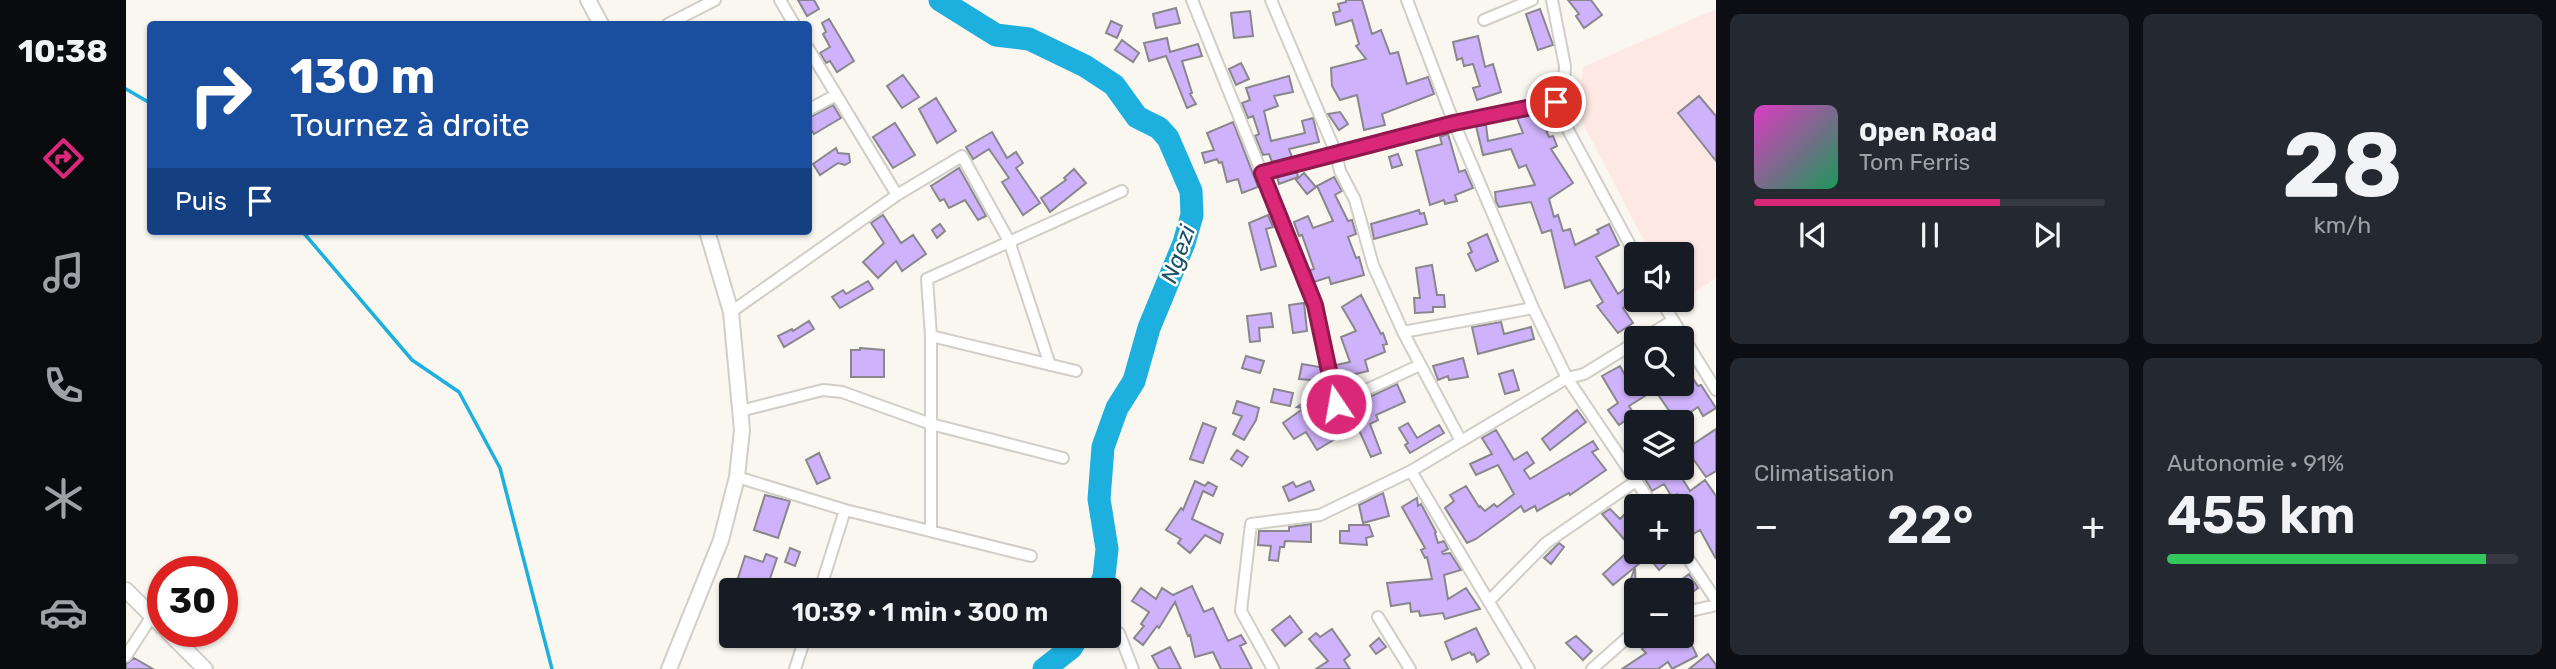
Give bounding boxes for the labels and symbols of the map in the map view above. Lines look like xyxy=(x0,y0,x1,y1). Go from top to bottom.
pin xyxy=(1526,72,1586,132)
water label: Ngezi xyxy=(1155,220,1202,287)
position arrow xyxy=(1299,367,1373,441)
speed limit sign: 30 xyxy=(147,556,238,647)

